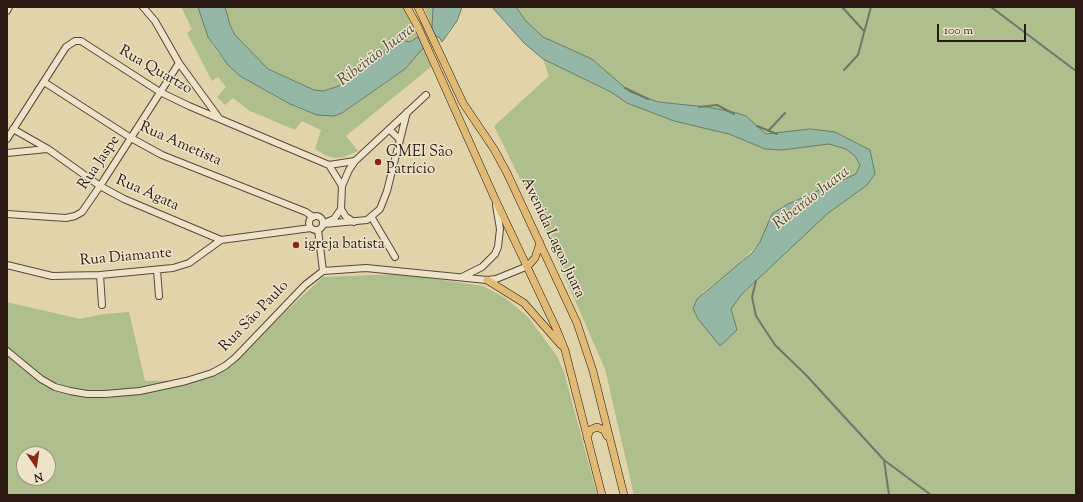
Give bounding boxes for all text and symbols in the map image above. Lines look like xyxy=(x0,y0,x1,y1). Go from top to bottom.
scale bar xyxy=(939,16,1028,42)
water label: Ribeirão Juara xyxy=(335,21,419,91)
text: 100 m xyxy=(944,22,973,40)
street label: Rua Quartzo xyxy=(115,43,195,99)
street label: Rua Ametista xyxy=(136,119,224,171)
street label: Rua Jaspe xyxy=(75,132,125,194)
place label: CMEI São Patrício xyxy=(386,144,453,179)
marker: CMEI São Patrício xyxy=(373,157,383,167)
water label: Ribeirão Juara xyxy=(770,163,854,235)
street label: Rua Ágata xyxy=(113,172,181,216)
street label: Avenida Lagoa Juara xyxy=(516,175,588,301)
place label: igreja batista xyxy=(304,236,385,254)
marker: igreja batista xyxy=(291,240,301,250)
street label: Rua Diamante xyxy=(79,245,173,271)
street label: Rua São Paulo xyxy=(217,278,293,356)
north arrow xyxy=(16,446,56,486)
text: N xyxy=(32,468,45,486)

